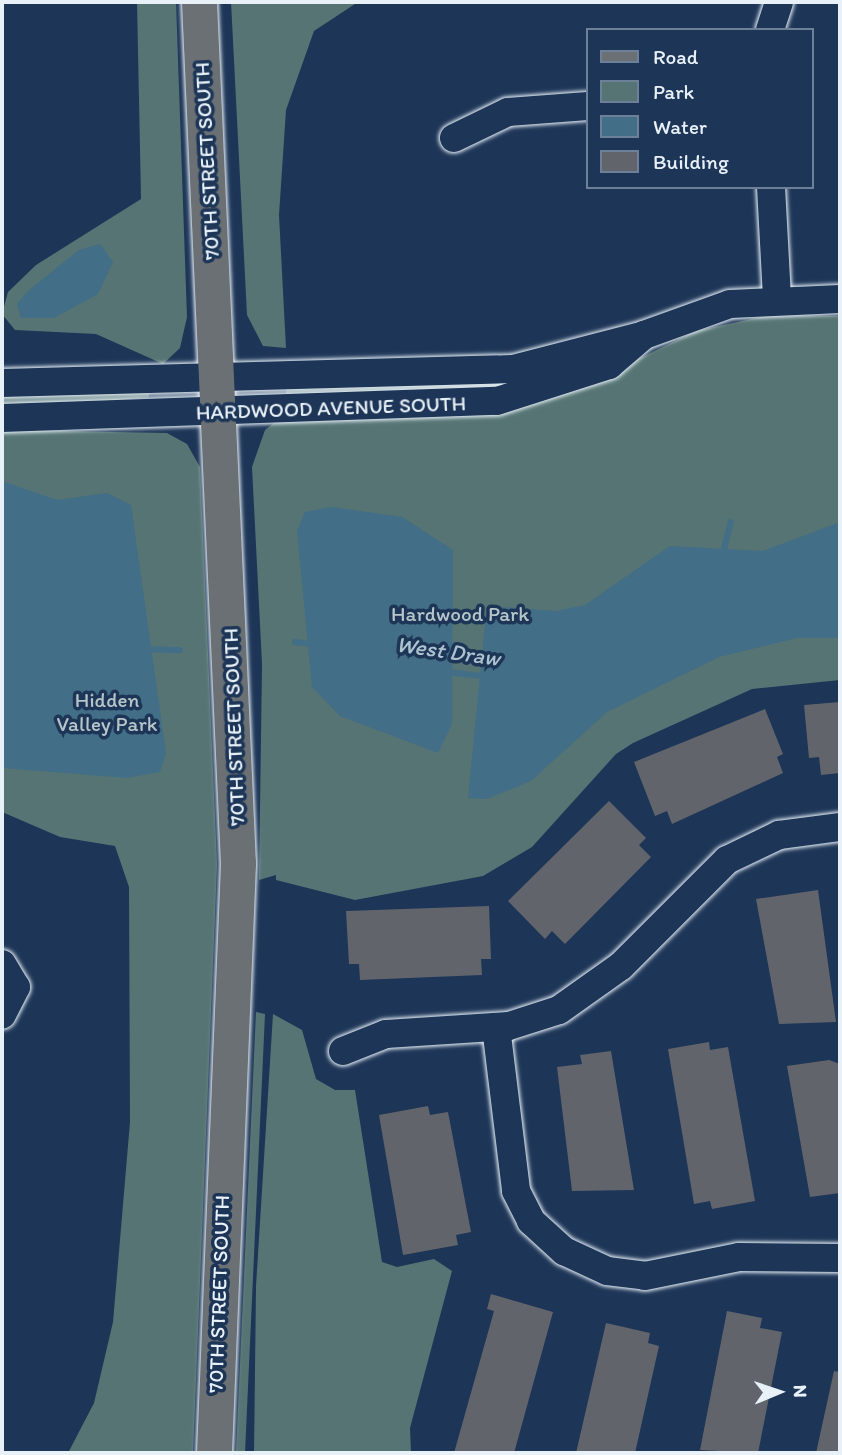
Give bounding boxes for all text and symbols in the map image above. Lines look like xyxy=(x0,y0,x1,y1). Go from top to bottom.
legend xyxy=(586,28,814,189)
text: Road xyxy=(653,44,698,69)
street label: 70TH STREET SOUTH xyxy=(189,61,225,261)
text: Park xyxy=(653,79,694,104)
text: Water xyxy=(653,114,707,139)
text: Building xyxy=(653,149,729,174)
street label: HARDWOOD AVENUE SOUTH xyxy=(196,391,466,425)
park label: Hardwood Park xyxy=(391,601,529,627)
street label: 70TH STREET SOUTH xyxy=(218,628,250,826)
water label: West Draw xyxy=(394,630,502,672)
park label: Hidden Valley Park xyxy=(57,687,157,737)
street label: 70TH STREET SOUTH xyxy=(203,1195,235,1393)
north arrow xyxy=(744,1357,814,1427)
text: N xyxy=(789,1384,812,1398)

